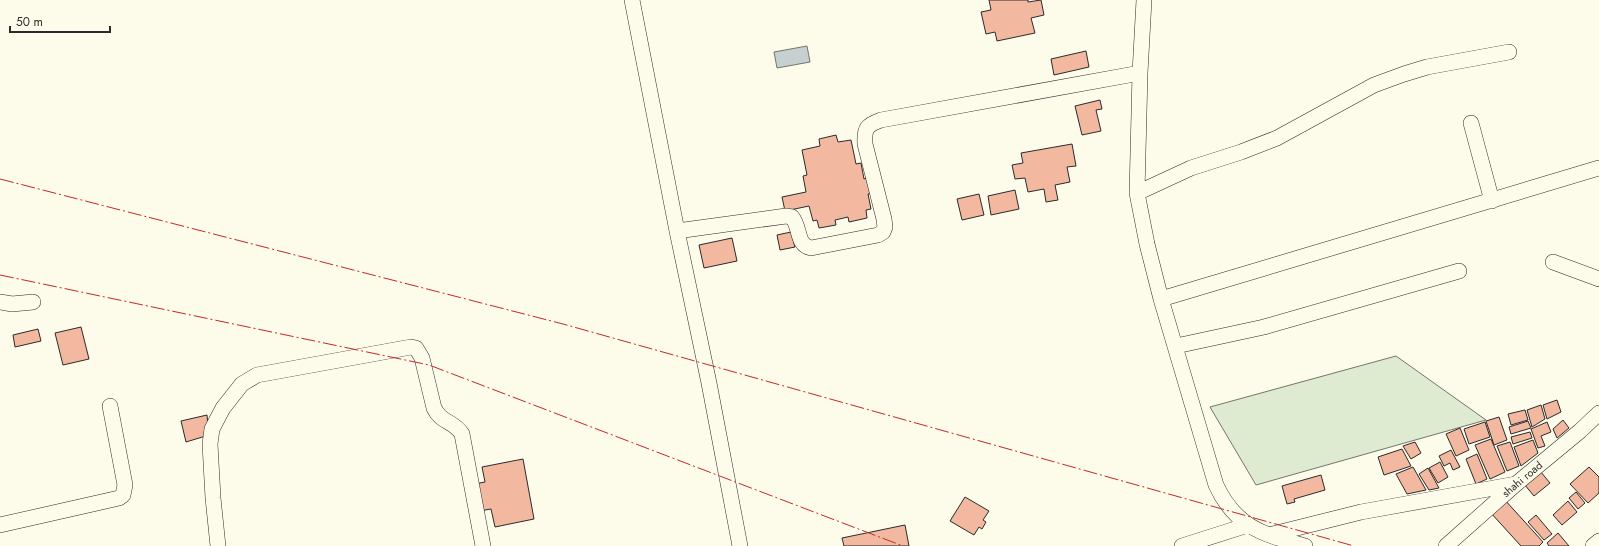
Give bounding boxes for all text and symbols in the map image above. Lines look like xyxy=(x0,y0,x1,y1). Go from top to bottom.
scale bar xyxy=(10,8,110,34)
text: 50 m xyxy=(16,13,43,31)
street label: shahi road xyxy=(1498,457,1546,501)

